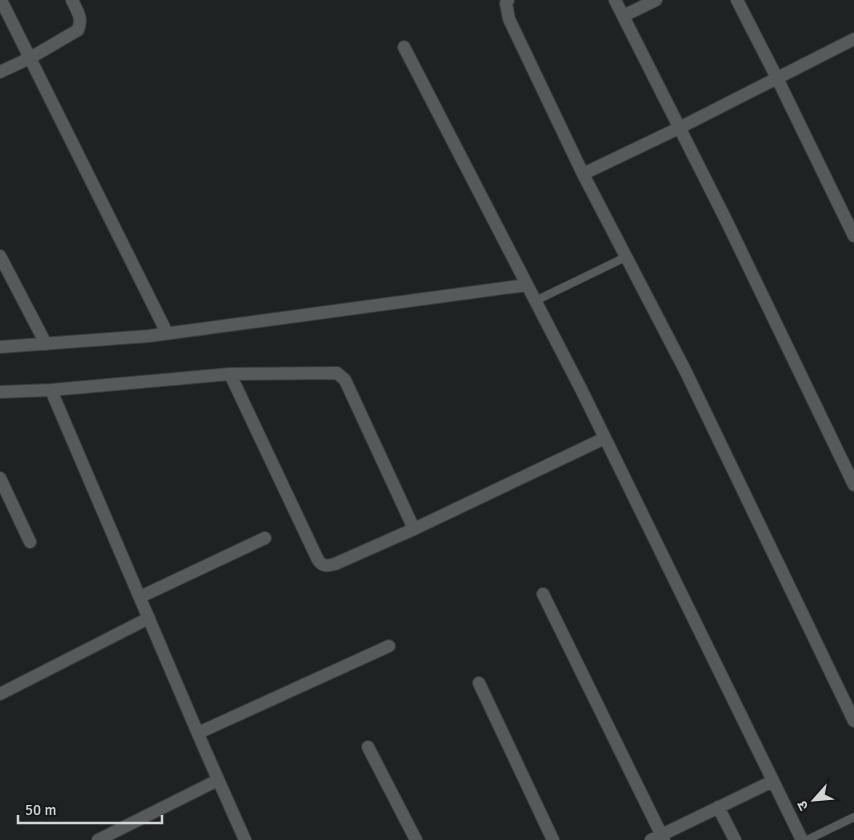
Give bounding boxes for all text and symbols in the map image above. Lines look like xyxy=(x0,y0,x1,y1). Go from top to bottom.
north arrow xyxy=(789,775,839,825)
scale bar xyxy=(18,792,161,824)
text: उ xyxy=(793,797,812,813)
text: 50 m xyxy=(25,801,56,819)

